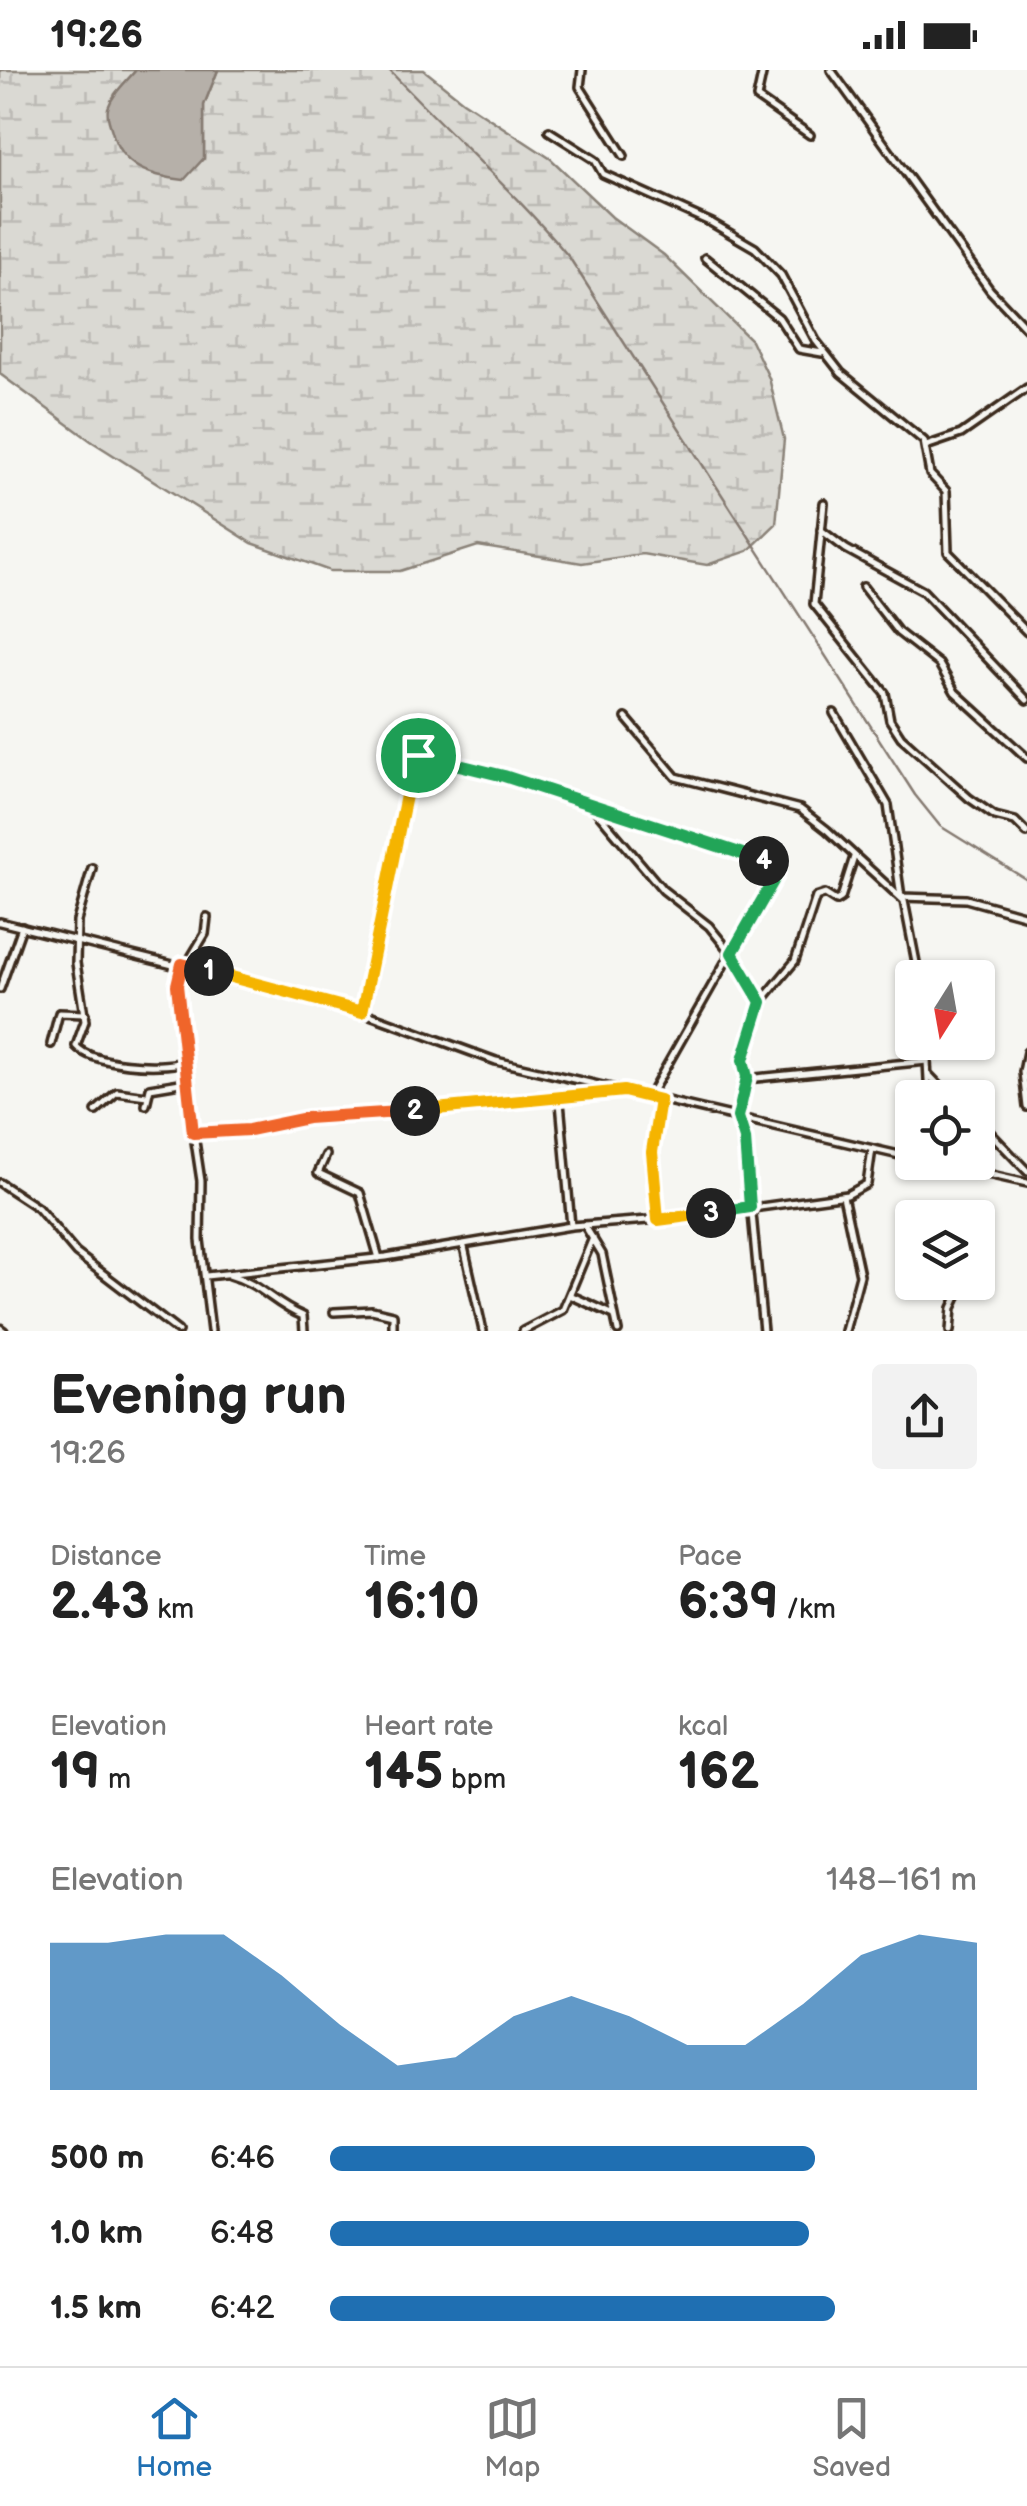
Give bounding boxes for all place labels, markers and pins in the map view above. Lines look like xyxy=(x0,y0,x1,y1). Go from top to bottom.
pin xyxy=(376,713,461,798)
pin: 4 xyxy=(739,836,789,886)
pin: 1 xyxy=(184,946,234,996)
pin: 2 xyxy=(390,1086,440,1136)
pin: 3 xyxy=(686,1188,736,1238)

